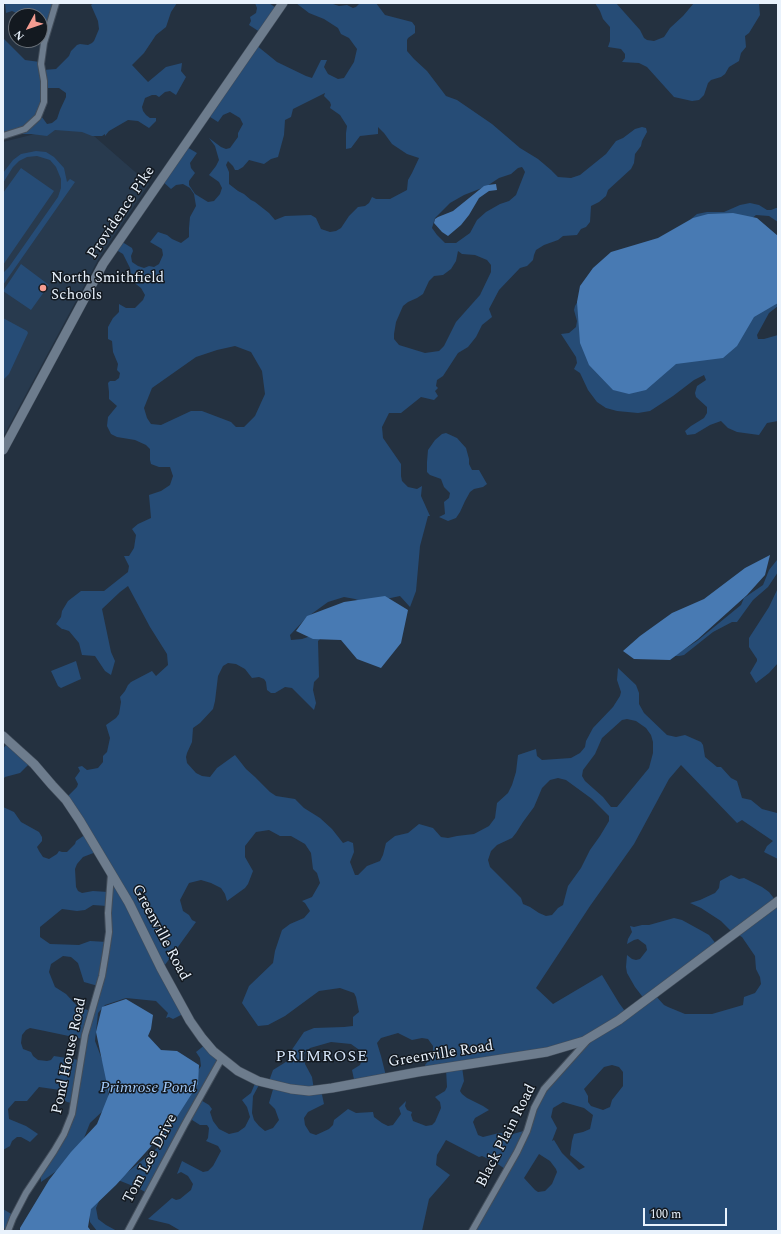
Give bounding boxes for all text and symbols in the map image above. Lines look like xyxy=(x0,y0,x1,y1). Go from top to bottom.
north arrow xyxy=(8,8,48,48)
text: N xyxy=(10,26,29,44)
street label: Providence Pike xyxy=(84,163,160,263)
place label: North Smithfield Schools xyxy=(51,270,164,305)
marker: North Smithfield Schools xyxy=(38,283,48,293)
street label: Greenville Road xyxy=(127,882,193,984)
street label: Pond House Road xyxy=(49,996,91,1116)
street label: Greenville Road xyxy=(387,1038,495,1072)
district label: PRIMROSE xyxy=(276,1048,368,1068)
water label: Primrose Pond xyxy=(100,1079,196,1099)
street label: Black Plain Road xyxy=(473,1082,541,1190)
street label: Tom Lee Drive xyxy=(120,1111,182,1207)
scale bar xyxy=(645,1200,729,1226)
text: 100 m xyxy=(650,1205,681,1224)

